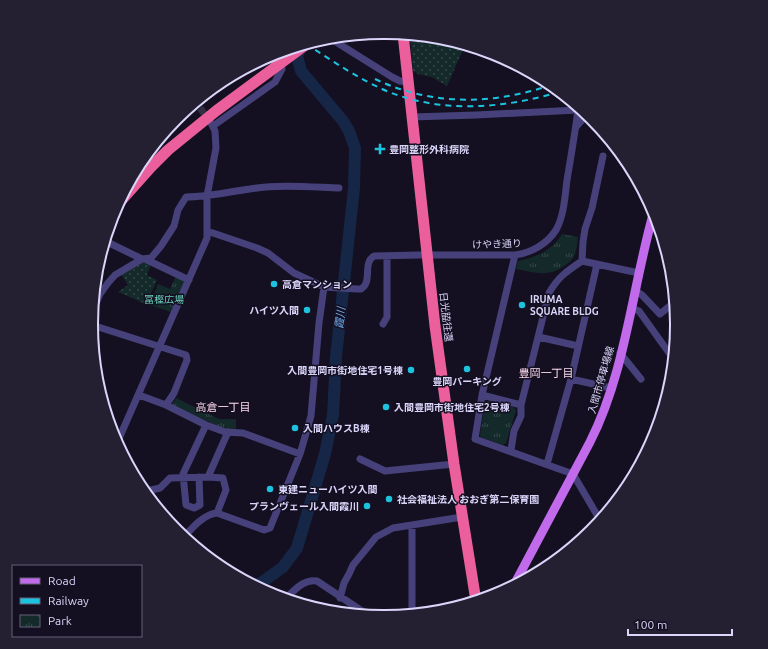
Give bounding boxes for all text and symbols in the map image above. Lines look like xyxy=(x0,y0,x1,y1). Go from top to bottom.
marker: 豊岡整形外科病院 xyxy=(374,143,386,155)
place label: 豊岡整形外科病院 xyxy=(389,144,469,155)
street label: けやき通り xyxy=(472,238,522,250)
marker: 高倉マンション xyxy=(269,279,279,289)
place label: 高倉マンション xyxy=(282,279,352,290)
street label: 日光脇往還 xyxy=(437,292,455,342)
park label: 冨樫広場 xyxy=(144,294,184,305)
place label: IRUMA SQUARE BLDG xyxy=(530,294,599,317)
marker: IRUMA SQUARE BLDG xyxy=(517,300,527,310)
place label: ハイツ入間 xyxy=(249,305,299,316)
marker: ハイツ入間 xyxy=(302,305,312,315)
water label: 霞川 xyxy=(333,305,347,330)
street label: 入間市停車場線 xyxy=(586,345,616,415)
marker: 豊岡パーキング xyxy=(462,364,472,374)
place label: 入間豊岡市街地住宅1号棟 xyxy=(287,365,403,376)
marker: 入間豊岡市街地住宅1号棟 xyxy=(406,365,416,375)
district label: 豊岡一丁目 xyxy=(519,367,574,379)
place label: 豊岡パーキング xyxy=(432,376,502,387)
district label: 高倉一丁目 xyxy=(196,401,251,413)
marker: 入間豊岡市街地住宅2号棟 xyxy=(381,402,391,412)
place label: 入間豊岡市街地住宅2号棟 xyxy=(394,402,510,413)
marker: 入間ハウスB棟 xyxy=(290,423,300,433)
place label: 入間ハウスB棟 xyxy=(303,423,370,434)
marker: 東建ニューハイツ入間 xyxy=(265,484,275,494)
place label: 東建ニューハイツ入間 xyxy=(278,484,378,495)
marker: 社会福祉法人 おおぎ第二保育園 xyxy=(384,494,394,504)
place label: 社会福祉法人 おおぎ第二保育園 xyxy=(397,494,539,505)
place label: プランヴェール入間霞川 xyxy=(249,501,359,512)
marker: プランヴェール入間霞川 xyxy=(362,501,372,511)
legend xyxy=(12,565,142,637)
text: Road xyxy=(48,574,76,587)
text: Railway xyxy=(48,594,89,607)
scale bar xyxy=(628,611,732,637)
text: Park xyxy=(48,614,72,627)
text: 100 m xyxy=(634,618,667,631)

